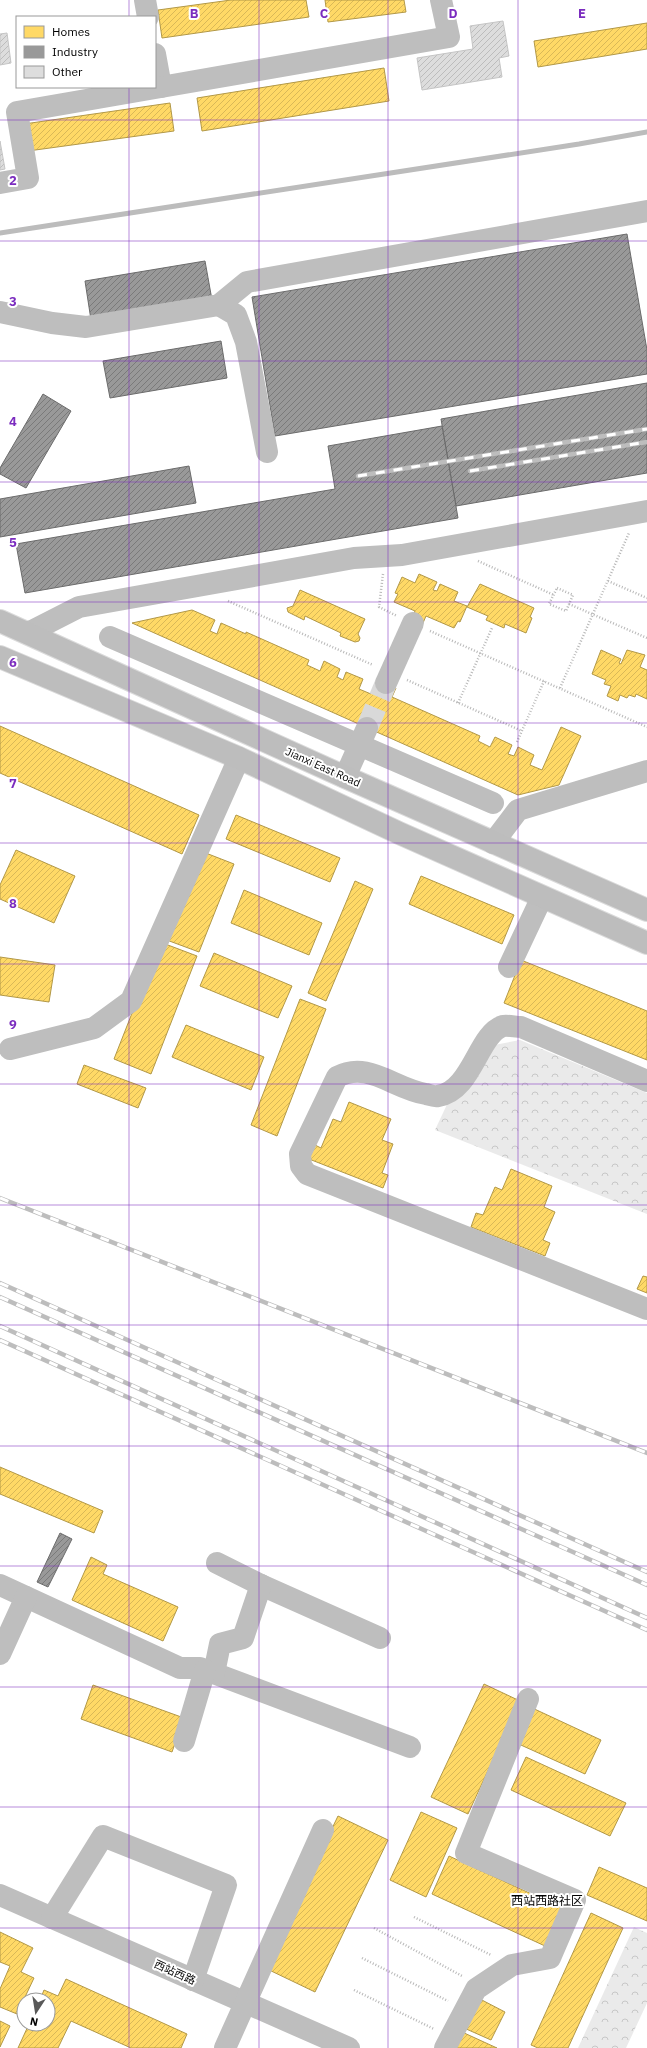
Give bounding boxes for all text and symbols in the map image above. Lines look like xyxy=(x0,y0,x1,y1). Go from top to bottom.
text: B xyxy=(190,5,199,22)
text: C xyxy=(320,5,329,22)
text: D xyxy=(448,5,458,22)
text: E xyxy=(578,5,586,22)
legend xyxy=(16,16,156,88)
text: Homes xyxy=(52,24,90,39)
text: Industry xyxy=(52,44,98,59)
text: Other xyxy=(52,64,83,79)
text: 2 xyxy=(9,172,17,189)
text: 3 xyxy=(9,293,17,310)
text: 4 xyxy=(9,413,17,430)
text: 5 xyxy=(9,534,17,551)
text: 6 xyxy=(9,654,17,671)
street label: Jianxi East Road xyxy=(283,744,363,790)
text: 7 xyxy=(9,775,17,792)
text: 8 xyxy=(9,895,17,912)
text: 9 xyxy=(9,1016,17,1033)
district label: 西站西路社区 xyxy=(511,1893,583,1908)
street label: 西站西路 xyxy=(152,1957,198,1987)
north arrow xyxy=(16,1992,56,2032)
text: N xyxy=(29,2014,39,2029)

